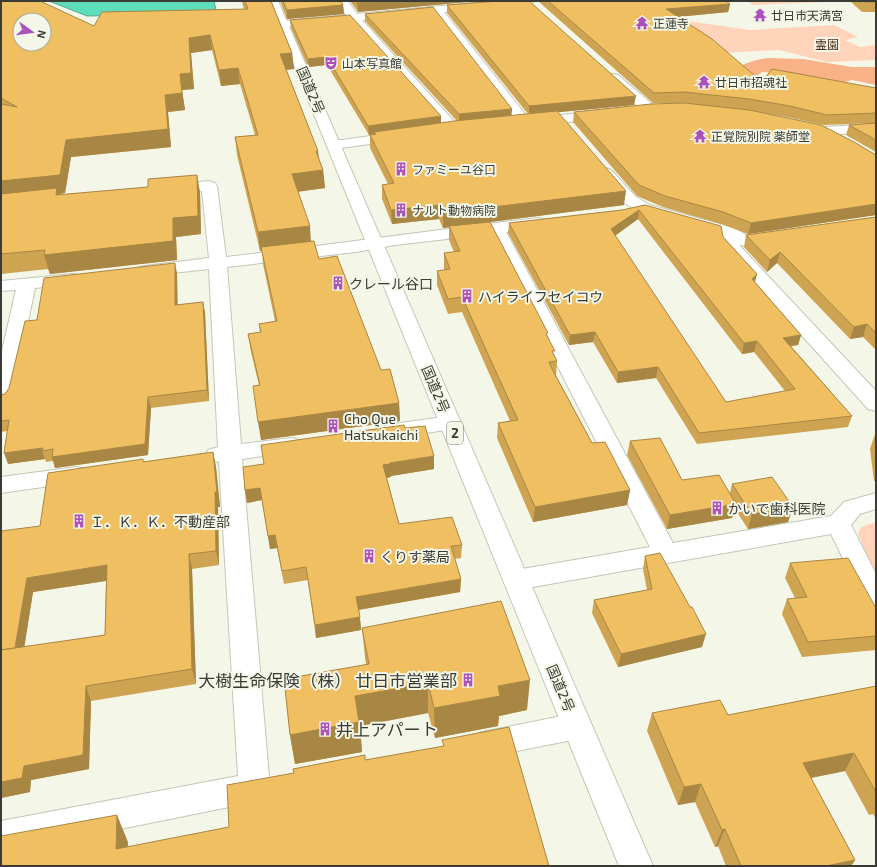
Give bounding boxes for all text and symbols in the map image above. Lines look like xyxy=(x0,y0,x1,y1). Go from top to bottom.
temple icon: 廿日市天満宮 xyxy=(752,7,768,23)
place label: 廿日市天満宮 xyxy=(771,8,843,22)
north arrow xyxy=(12,12,52,52)
temple icon: 正蓮寺 xyxy=(634,15,650,31)
place label: 正蓮寺 xyxy=(653,16,689,30)
text: N xyxy=(35,29,49,40)
park label: 霊園 xyxy=(815,37,839,51)
theatre icon: 山本写真館 xyxy=(323,55,339,71)
place label: 山本写真館 xyxy=(342,56,402,70)
street label: 国道2号 xyxy=(293,64,329,116)
temple icon: 廿日市招魂社 xyxy=(696,74,712,90)
place label: 廿日市招魂社 xyxy=(715,75,787,89)
temple icon: 正覚院別院 薬師堂 xyxy=(692,128,708,144)
place label: 正覚院別院 薬師堂 xyxy=(711,129,810,143)
building icon: ファミーユ谷口 xyxy=(393,161,409,177)
place label: ファミーユ谷口 xyxy=(412,162,496,176)
building icon: ナルト動物病院 xyxy=(393,202,409,218)
place label: ナルト動物病院 xyxy=(412,203,496,217)
building icon: クレール谷口 xyxy=(330,275,346,291)
place label: クレール谷口 xyxy=(349,275,433,292)
building icon: ハイライフセイコウ xyxy=(459,288,475,304)
place label: ハイライフセイコウ xyxy=(478,288,603,305)
street label: 国道2号 xyxy=(418,363,454,415)
place label: Cho Que Hatsukaichi xyxy=(344,410,418,443)
building icon: Cho Que Hatsukaichi xyxy=(325,418,341,434)
road number: 2 xyxy=(447,422,463,444)
building icon: かいで歯科医院 xyxy=(709,500,725,516)
place label: かいで歯科医院 xyxy=(728,500,826,517)
building icon: Ｉ．Ｋ．Ｋ．不動産部 xyxy=(71,513,87,529)
place label: Ｉ．Ｋ．Ｋ．不動産部 xyxy=(90,513,230,530)
building icon: くりす薬局 xyxy=(361,548,377,564)
place label: くりす薬局 xyxy=(380,548,450,565)
street label: 国道2号 xyxy=(543,662,579,714)
place label: 大樹生命保険（株） 廿日市営業部 xyxy=(198,670,457,690)
building icon: 大樹生命保険（株） 廿日市営業部 xyxy=(460,672,476,688)
place label: 井上アパート xyxy=(336,719,438,739)
building icon: 井上アパート xyxy=(317,721,333,737)

